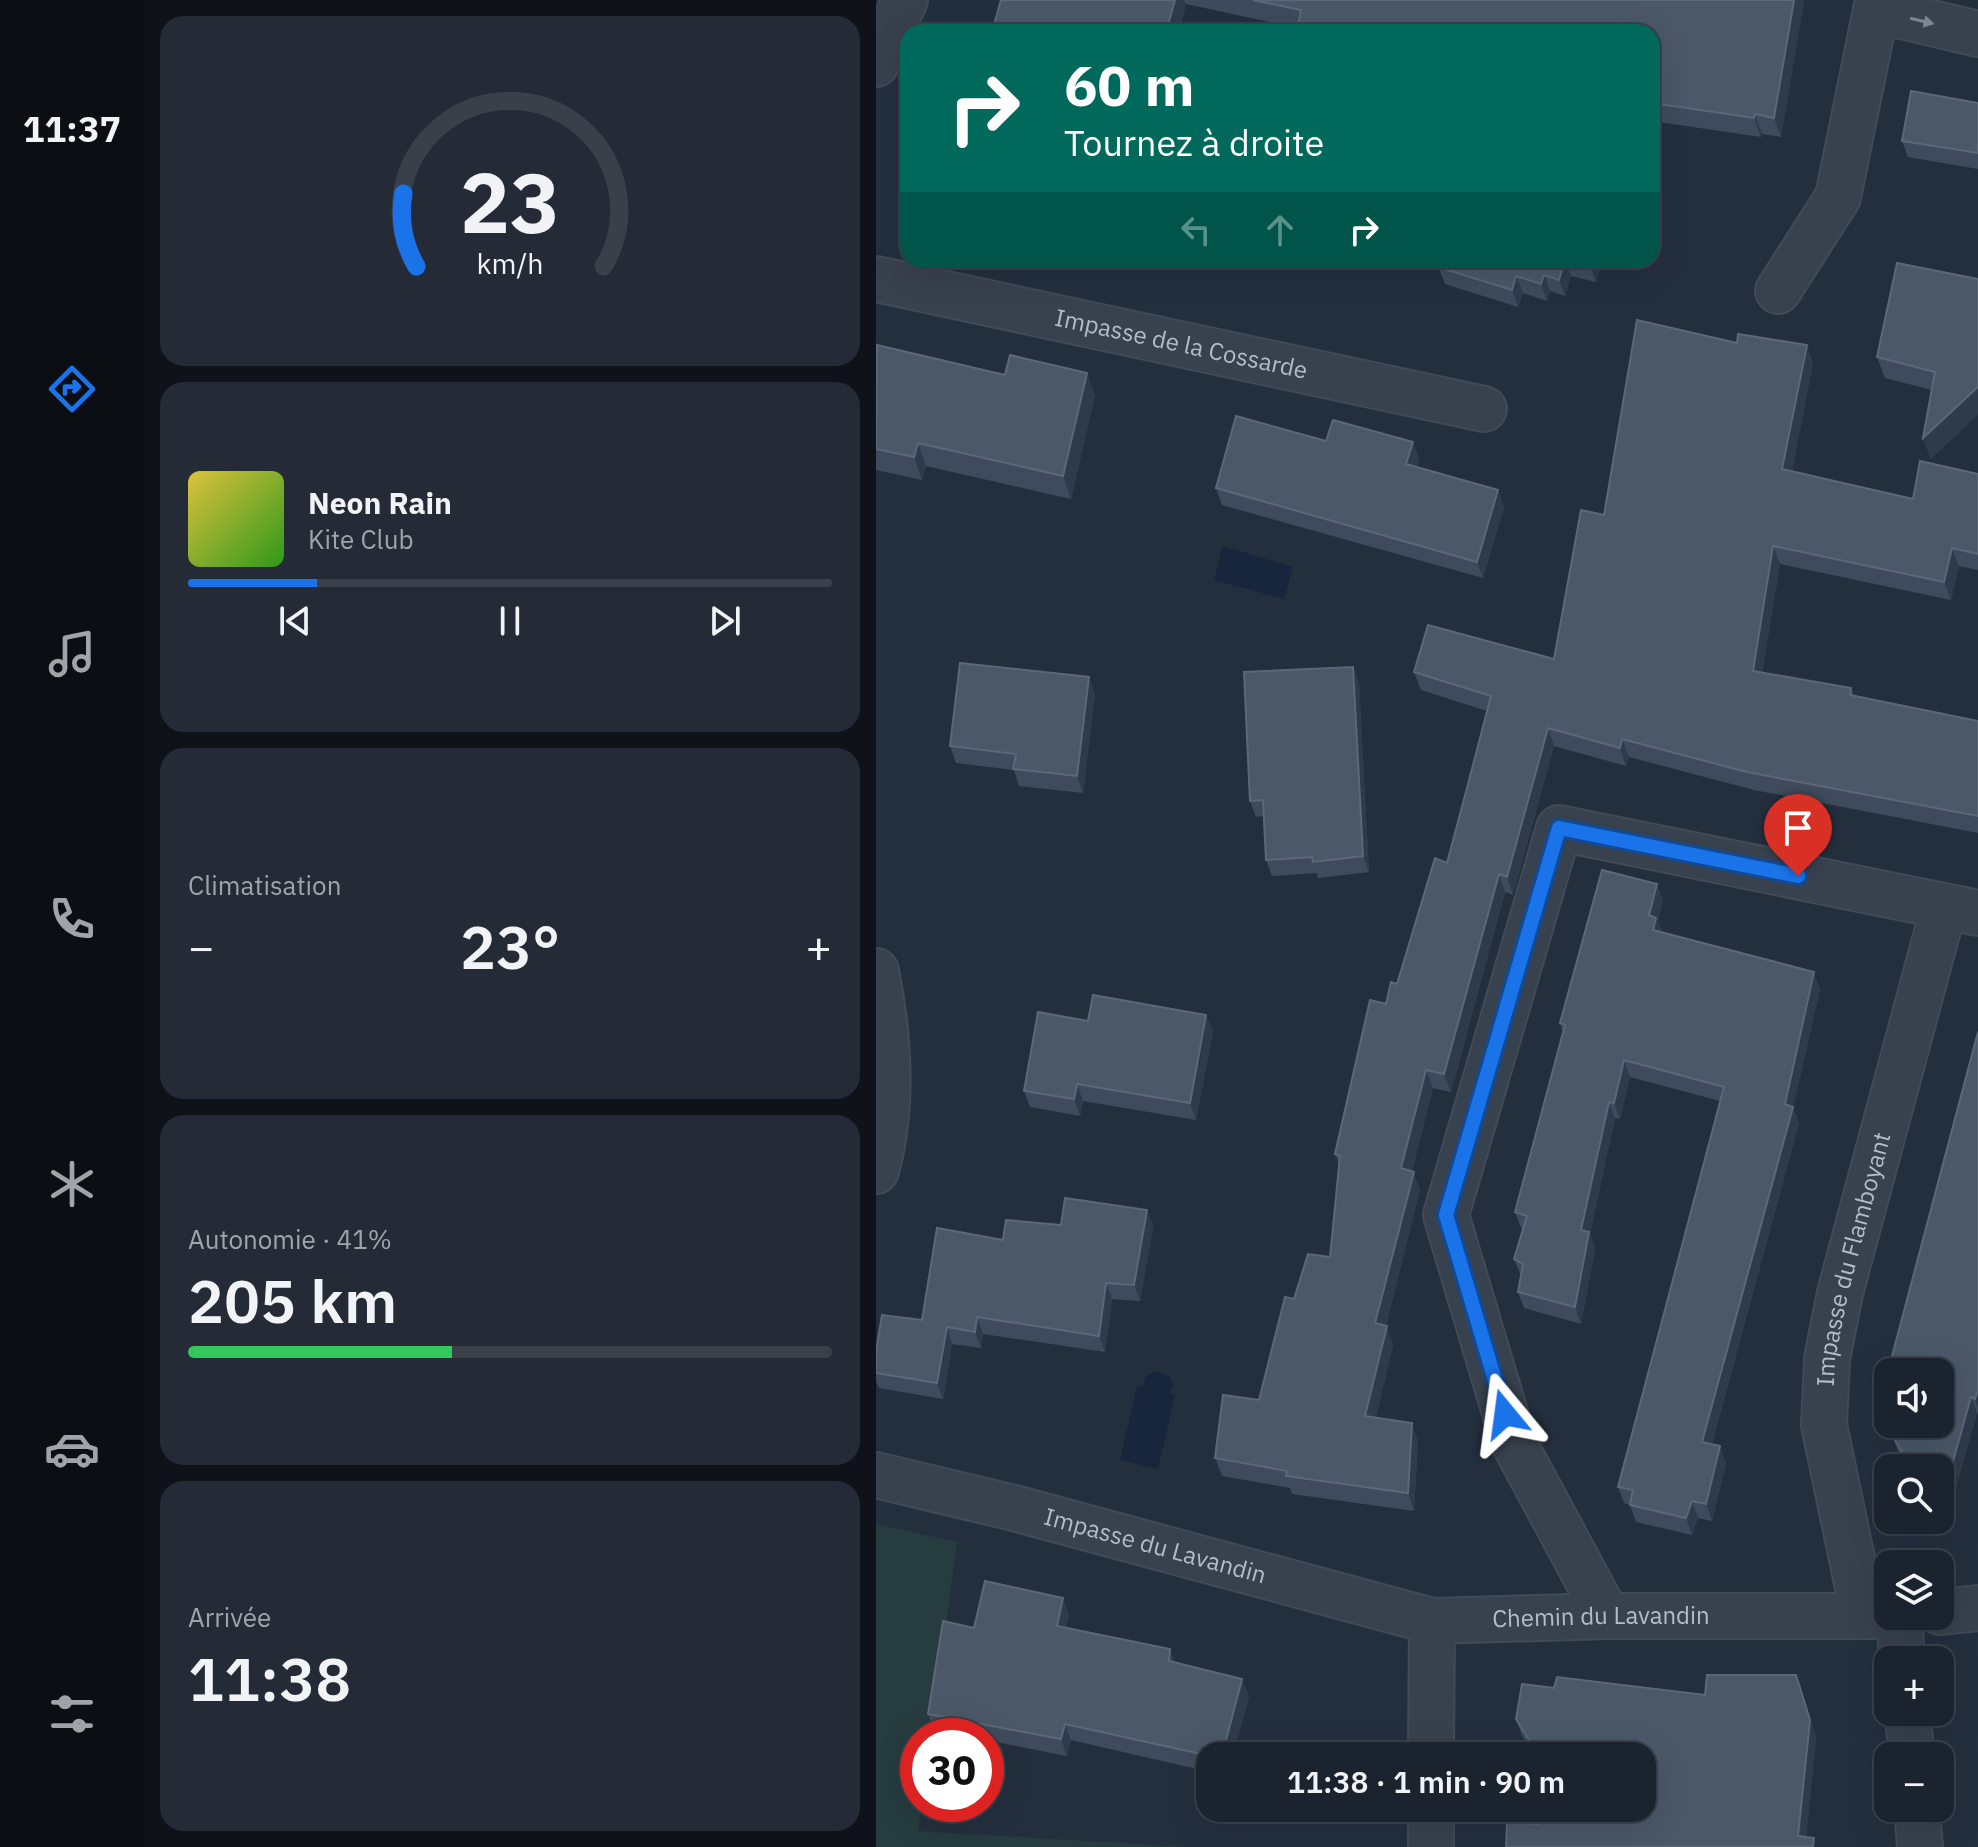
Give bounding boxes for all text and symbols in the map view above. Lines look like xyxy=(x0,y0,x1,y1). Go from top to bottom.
one-way arrow xyxy=(1910,15,1935,28)
text: 60 m xyxy=(1064,49,1194,121)
icon: right xyxy=(932,56,1036,160)
text: 11:37 xyxy=(23,105,121,152)
text: Tournez à droite xyxy=(1064,119,1324,166)
text: 23 xyxy=(460,148,560,256)
icon: left xyxy=(1174,208,1218,252)
icon: ahead xyxy=(1258,208,1302,252)
icon: right xyxy=(1342,208,1386,252)
text: km/h xyxy=(476,245,544,282)
street label: Impasse de la Cossarde xyxy=(1052,301,1311,386)
icon: directions xyxy=(44,361,100,417)
text: Neon Rain xyxy=(308,483,452,522)
text: Kite Club xyxy=(308,522,413,556)
icon: previous xyxy=(273,599,317,643)
icon: pause xyxy=(488,599,532,643)
icon: next xyxy=(703,599,747,643)
icon: music xyxy=(44,626,100,682)
pin xyxy=(1764,794,1832,876)
icon: arrive xyxy=(1776,806,1820,850)
text: Climatisation xyxy=(188,868,341,902)
icon: phone xyxy=(44,891,100,947)
text: 23° xyxy=(460,907,560,986)
text: − xyxy=(188,918,214,975)
text: + xyxy=(806,918,832,975)
street label: Impasse du Flamboyant xyxy=(1809,1129,1898,1387)
icon: climate xyxy=(44,1156,100,1212)
text: Autonomie · 41% xyxy=(188,1222,392,1256)
text: 205 km xyxy=(188,1261,397,1340)
map controls xyxy=(1874,1358,1954,1822)
button: sound xyxy=(1874,1358,1954,1438)
position arrow xyxy=(1463,1372,1547,1456)
icon: car xyxy=(44,1421,100,1477)
button: search xyxy=(1874,1454,1954,1534)
street label: Impasse du Lavandin xyxy=(1041,1500,1270,1590)
button: layers xyxy=(1874,1550,1954,1630)
street label: Chemin du Lavandin xyxy=(1492,1599,1710,1634)
text: Arrivée xyxy=(188,1600,271,1634)
text: 11:38 xyxy=(188,1639,351,1718)
button: + xyxy=(1874,1646,1954,1726)
icon: filters xyxy=(44,1686,100,1742)
speed limit sign: 30 xyxy=(900,1718,1004,1822)
button: − xyxy=(1874,1742,1954,1822)
text: 11:38 · 1 min · 90 m xyxy=(1287,1762,1565,1801)

